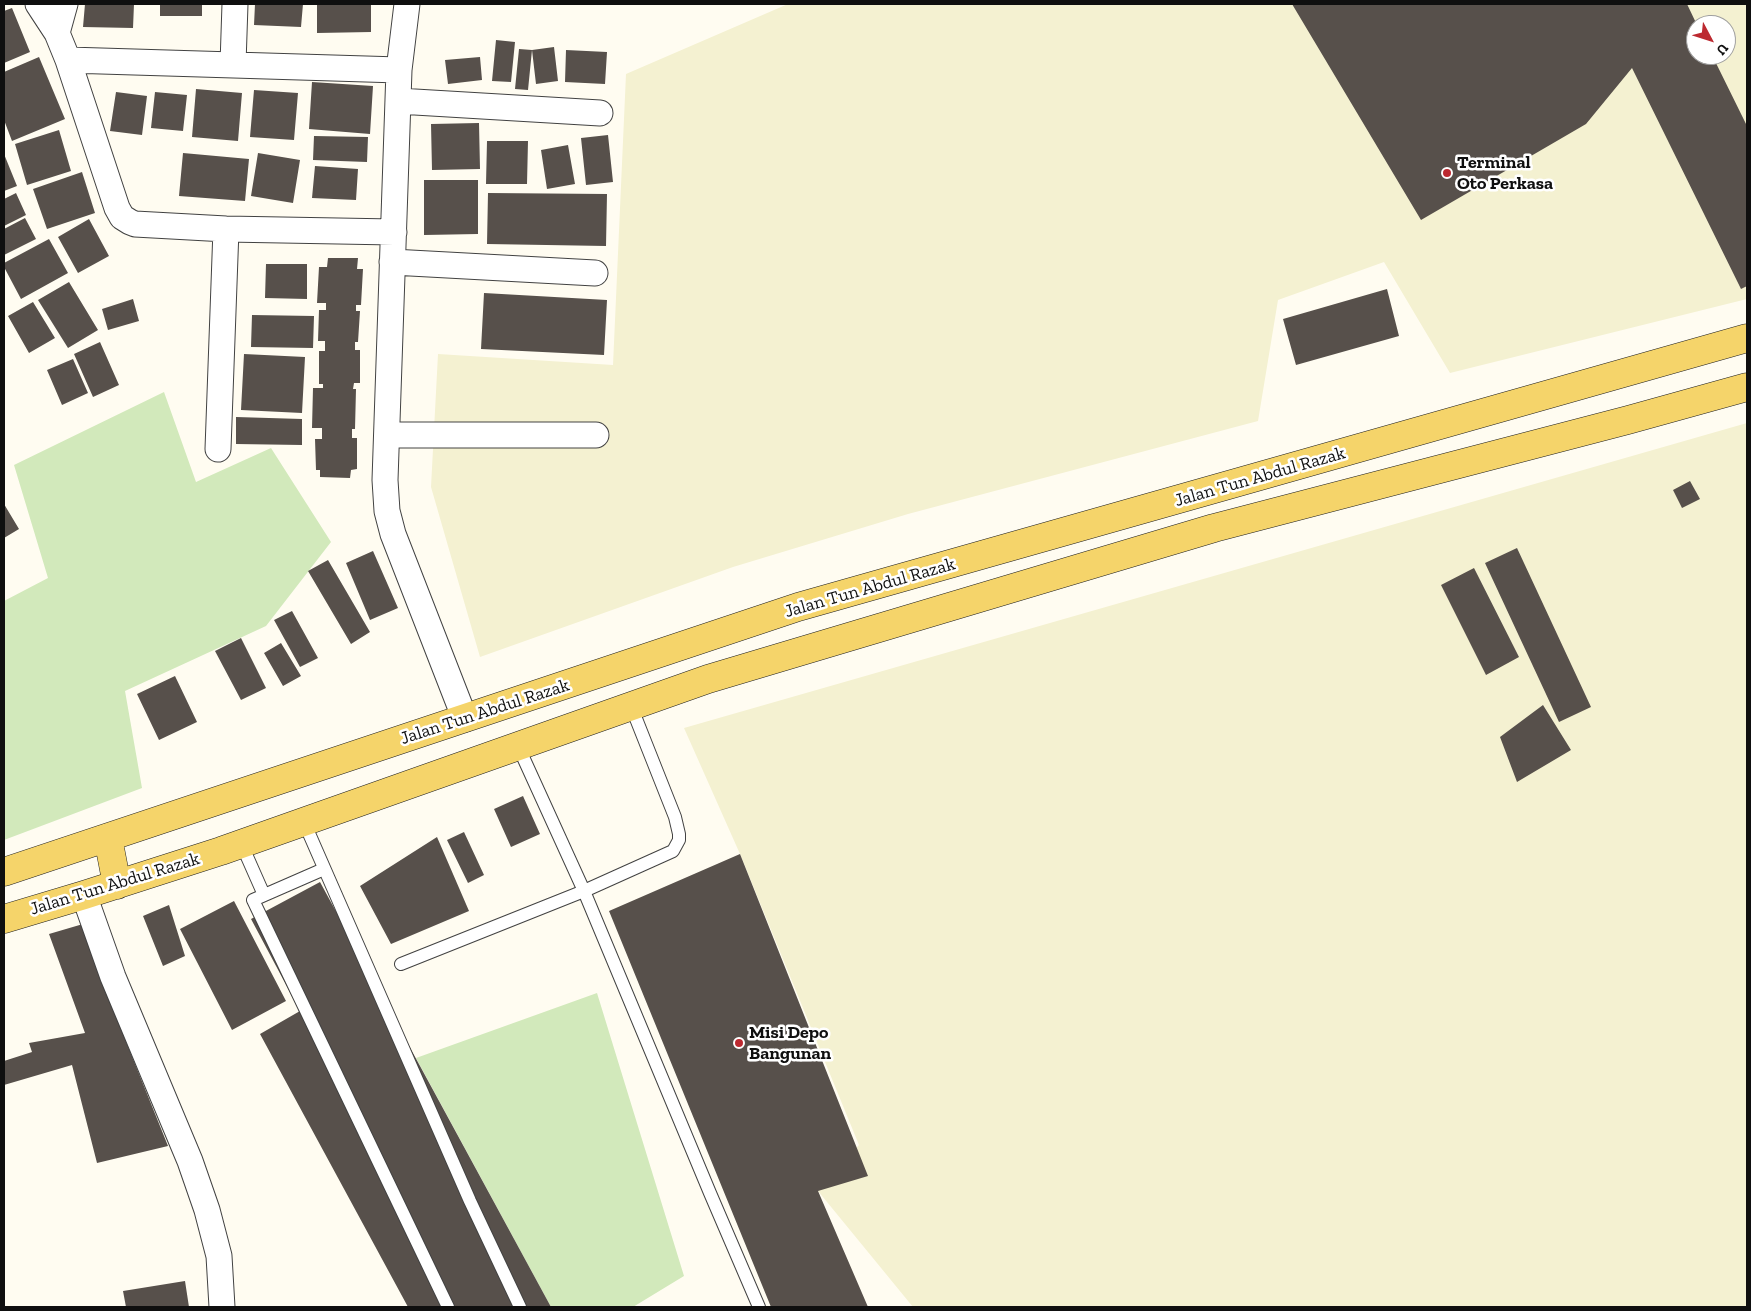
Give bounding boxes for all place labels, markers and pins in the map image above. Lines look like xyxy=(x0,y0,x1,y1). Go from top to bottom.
place label: Terminal Oto Perkasa xyxy=(1457,152,1553,194)
marker: Terminal Oto Perkasa xyxy=(1441,167,1453,179)
place label: Misi Depo Bangunan xyxy=(749,1022,831,1064)
marker: Misi Depo Bangunan xyxy=(733,1037,745,1049)

